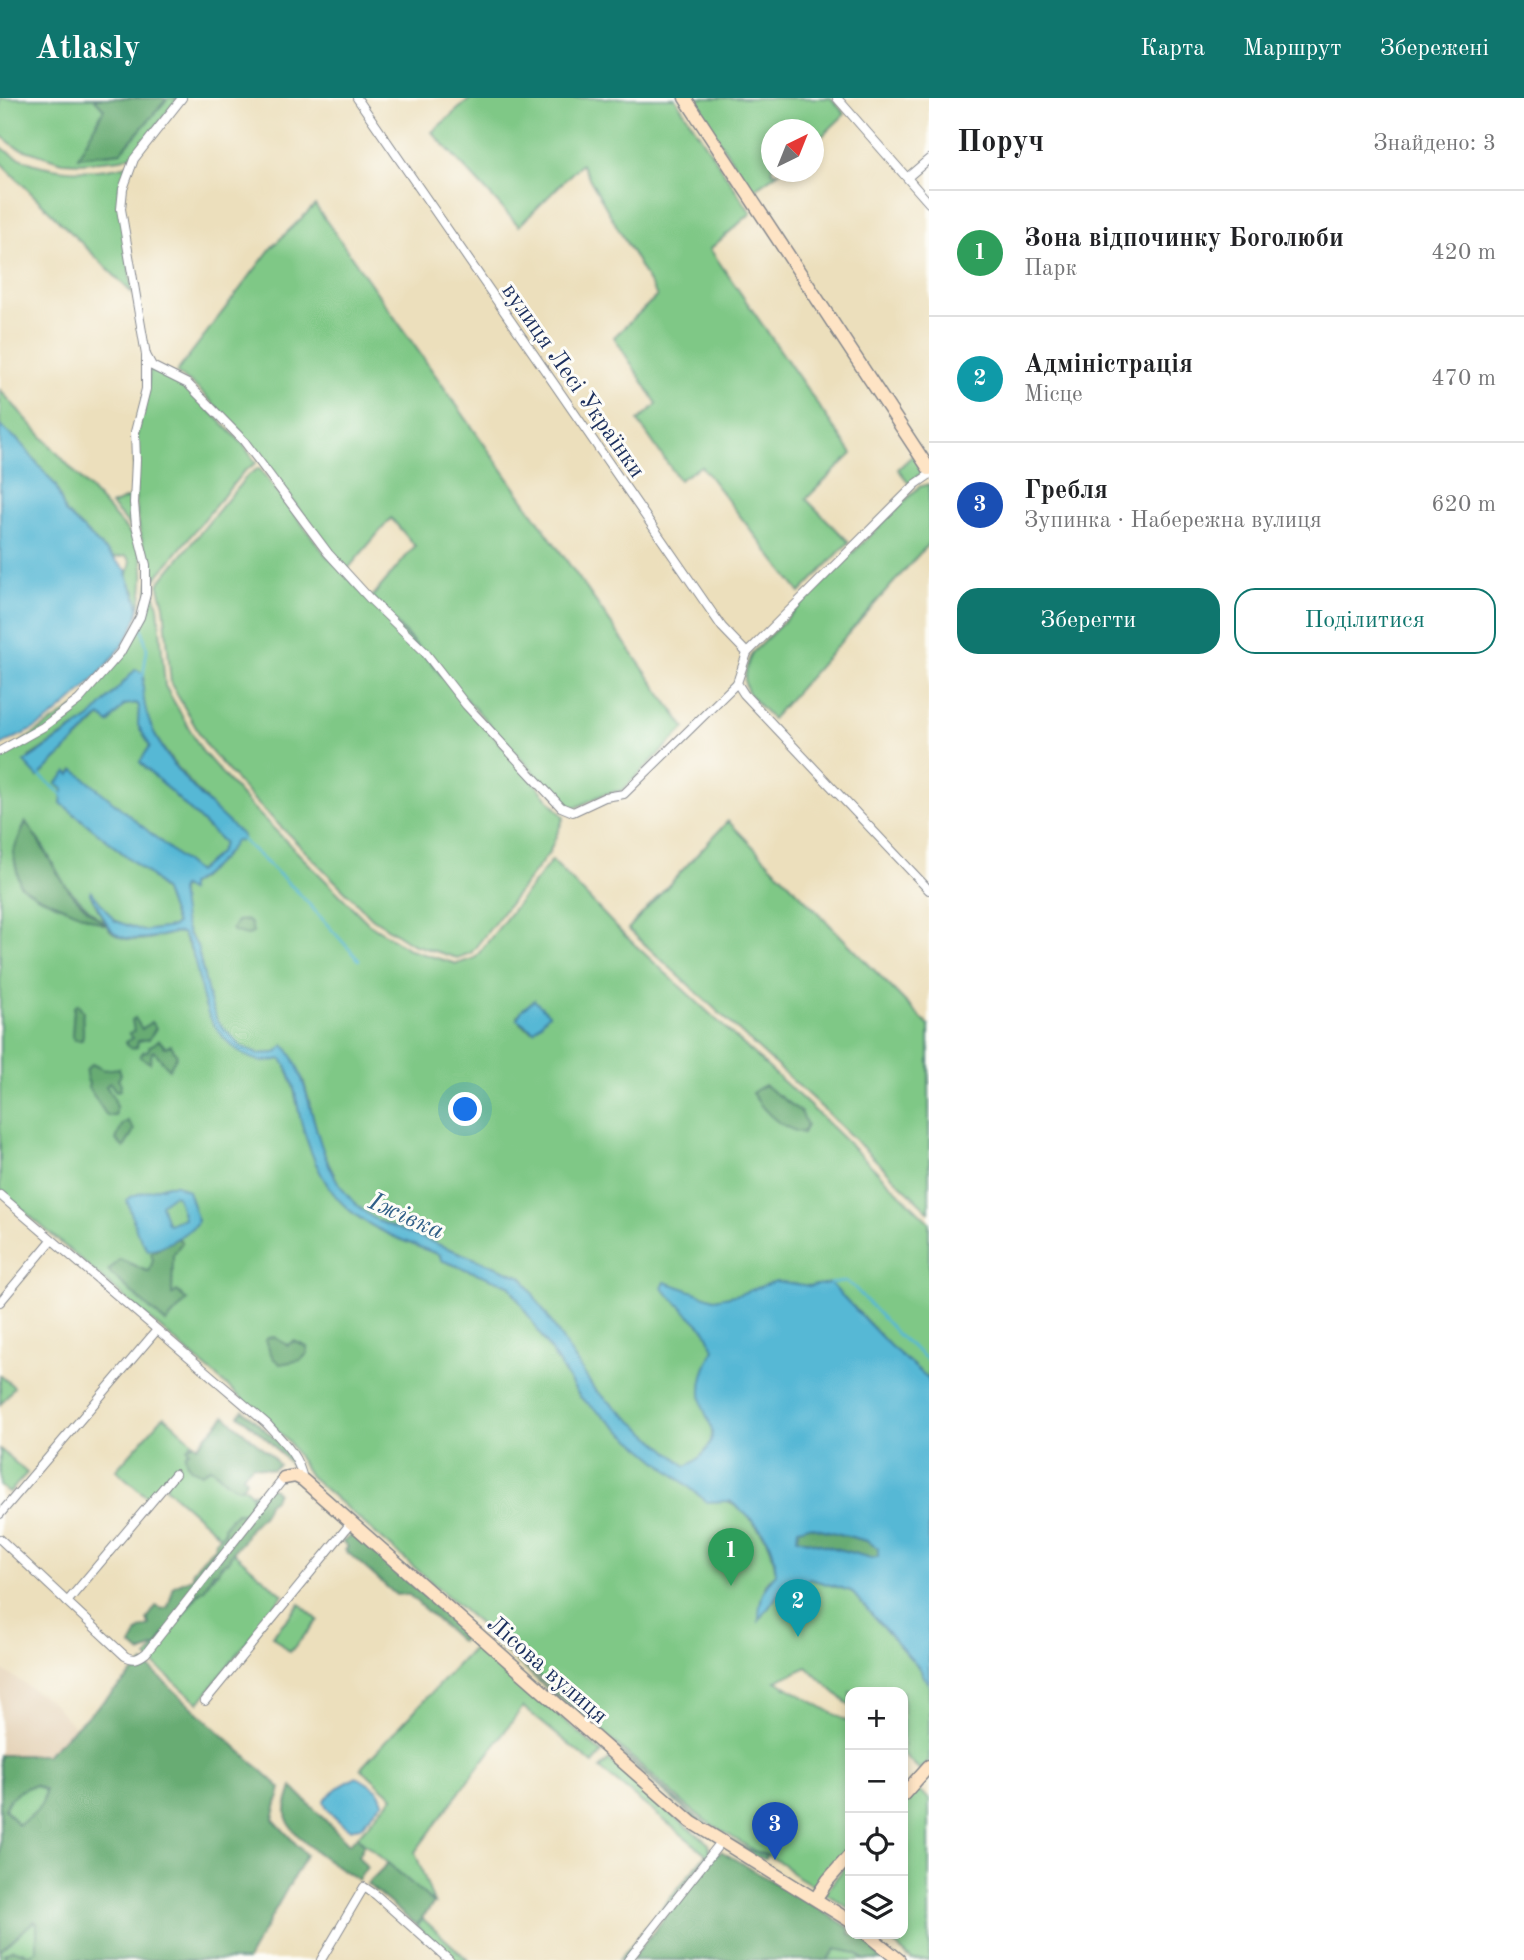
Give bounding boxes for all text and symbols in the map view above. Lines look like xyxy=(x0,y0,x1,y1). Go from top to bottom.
text: Atlasly xyxy=(35,33,140,66)
text: Карта xyxy=(1140,37,1205,61)
text: Маршрут xyxy=(1243,37,1342,61)
text: Збережені xyxy=(1380,37,1489,61)
north arrow xyxy=(761,119,824,182)
text: Поруч xyxy=(957,128,1044,158)
text: Знайдено: 3 xyxy=(1373,132,1496,155)
text: Зона відпочинку Боголюби xyxy=(1024,226,1344,252)
text: 1 xyxy=(973,241,987,264)
text: 420 m xyxy=(1431,241,1496,264)
text: Парк xyxy=(1024,257,1077,280)
street label: вулиця Лесі Українки xyxy=(496,280,649,483)
text: Адміністрація xyxy=(1024,352,1193,378)
text: 2 xyxy=(973,367,987,390)
text: 470 m xyxy=(1431,367,1496,390)
text: Місце xyxy=(1024,383,1083,406)
text: Гребля xyxy=(1024,478,1108,504)
text: 3 xyxy=(973,493,987,516)
text: 620 m xyxy=(1431,493,1496,516)
text: Зупинка · Набережна вулиця xyxy=(1024,509,1322,532)
button: Зберегти xyxy=(957,588,1220,654)
button: Поділитися xyxy=(1234,588,1496,654)
your location xyxy=(448,1092,482,1126)
water label: Іжівка xyxy=(364,1188,448,1245)
pin: 1 xyxy=(708,1528,754,1586)
pin: 2 xyxy=(775,1579,821,1637)
street label: Лісова вулиця xyxy=(482,1612,612,1729)
map controls xyxy=(845,1687,908,1939)
button: + xyxy=(845,1687,908,1750)
button: − xyxy=(845,1750,908,1813)
pin: 3 xyxy=(752,1802,798,1860)
button: locate xyxy=(845,1813,908,1876)
button: layers xyxy=(845,1876,908,1939)

